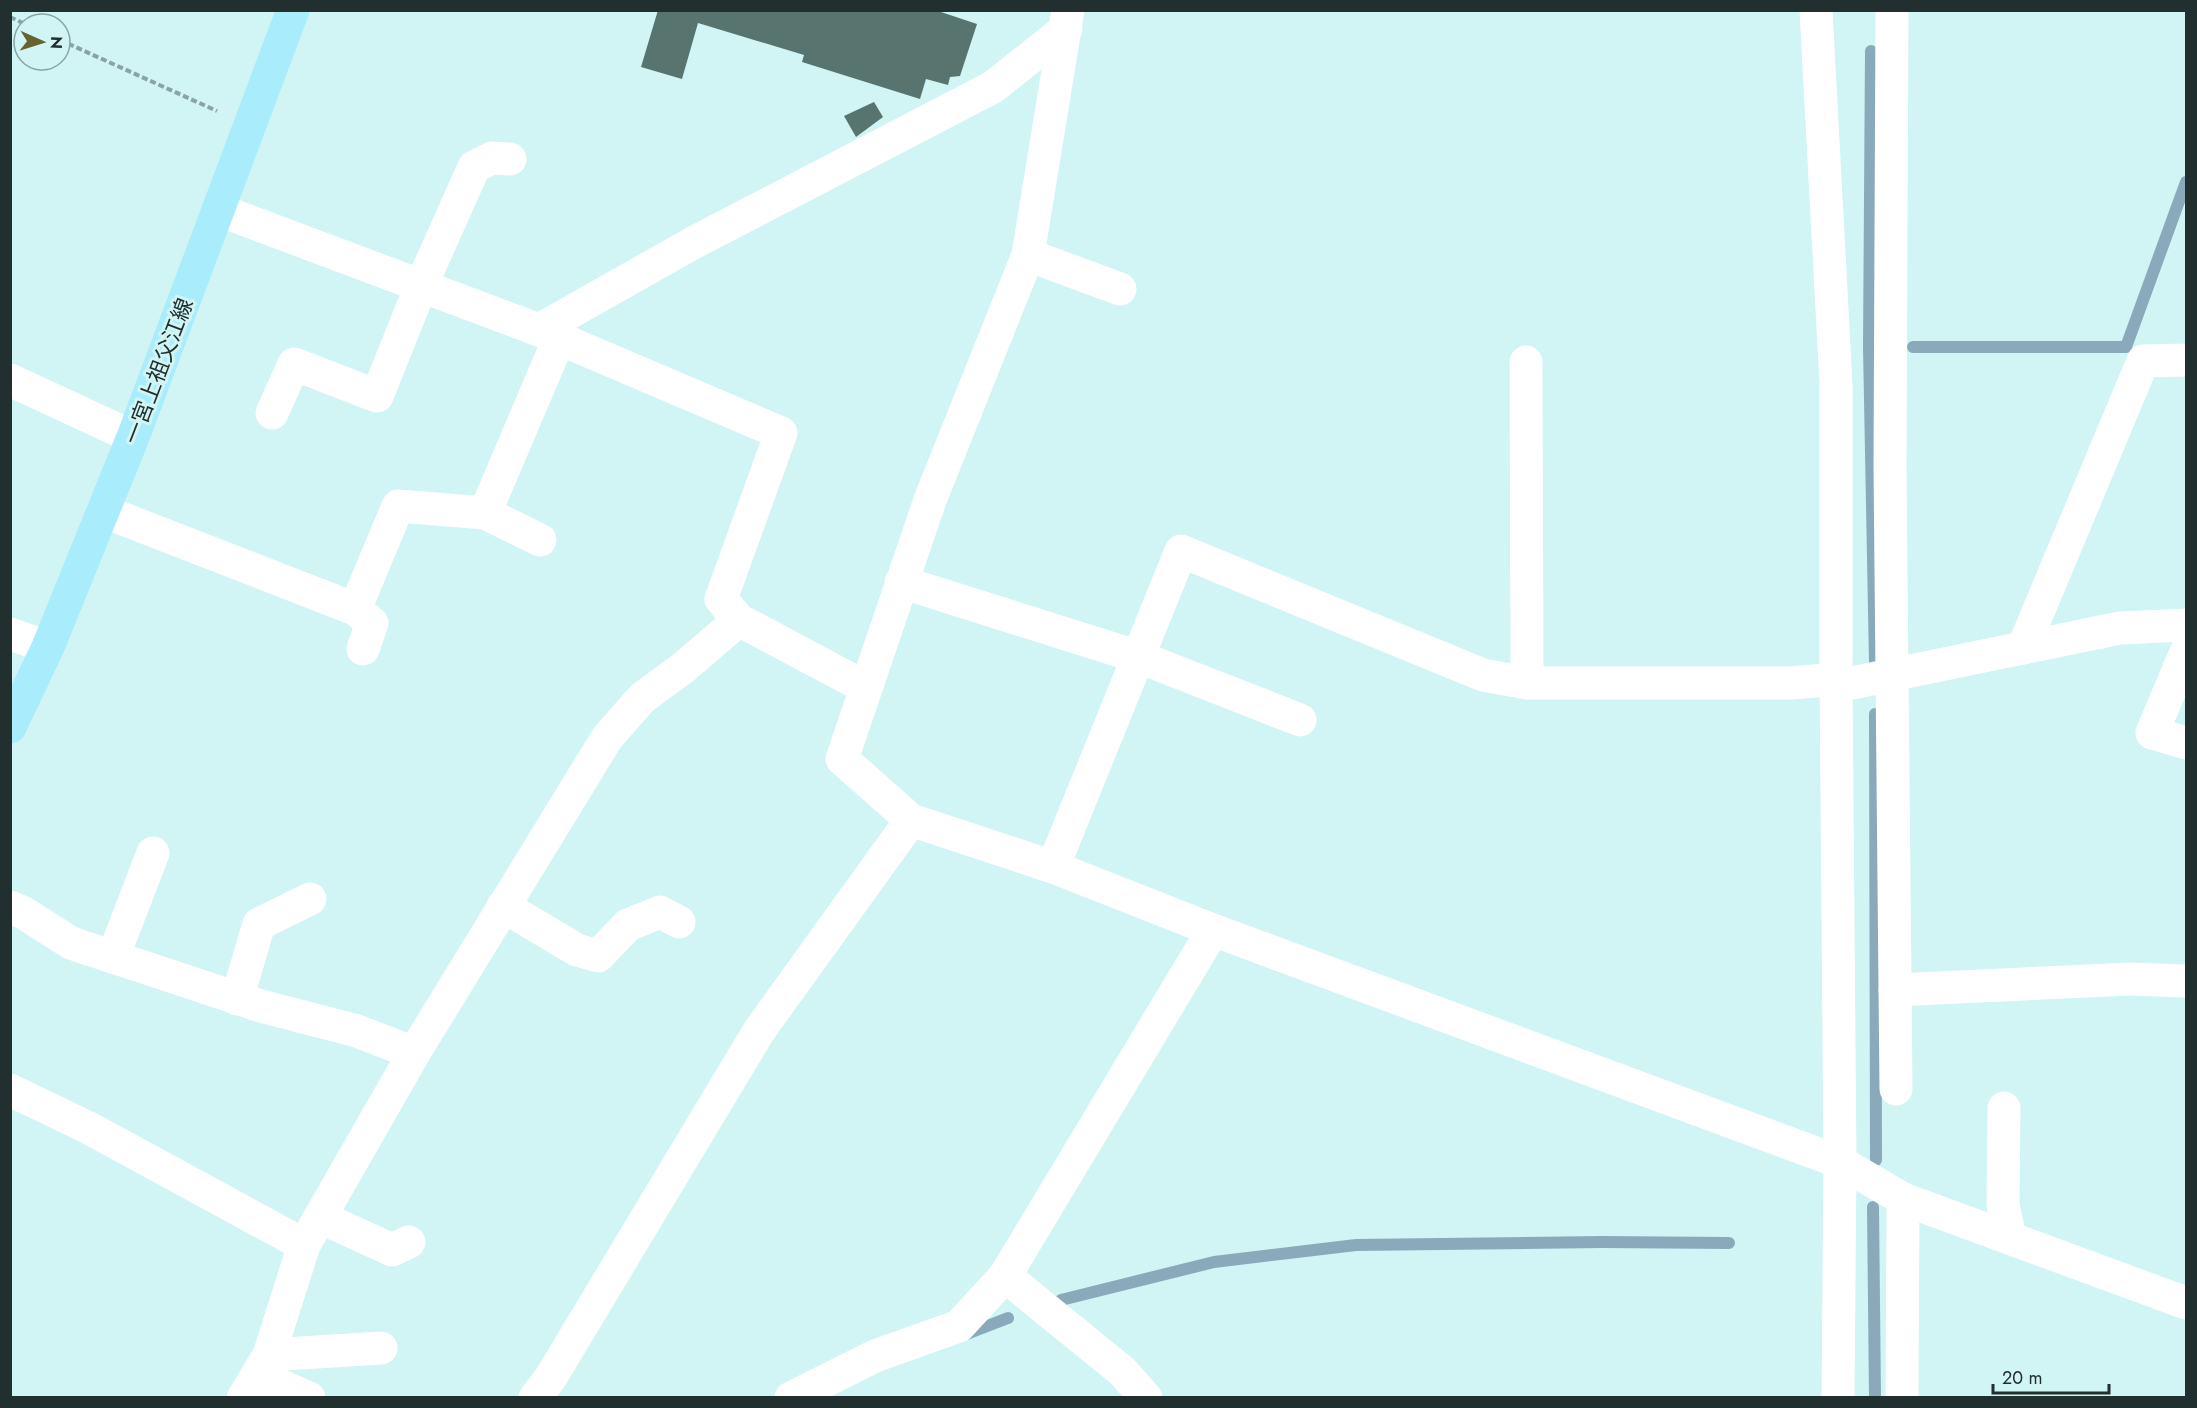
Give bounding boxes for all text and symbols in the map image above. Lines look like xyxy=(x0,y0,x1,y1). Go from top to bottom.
north arrow xyxy=(12,12,72,72)
text: N xyxy=(45,36,68,50)
street label: 一宮上祖父江線 xyxy=(115,293,201,449)
scale bar xyxy=(1993,1357,2108,1395)
text: 20 m xyxy=(2002,1365,2042,1391)

